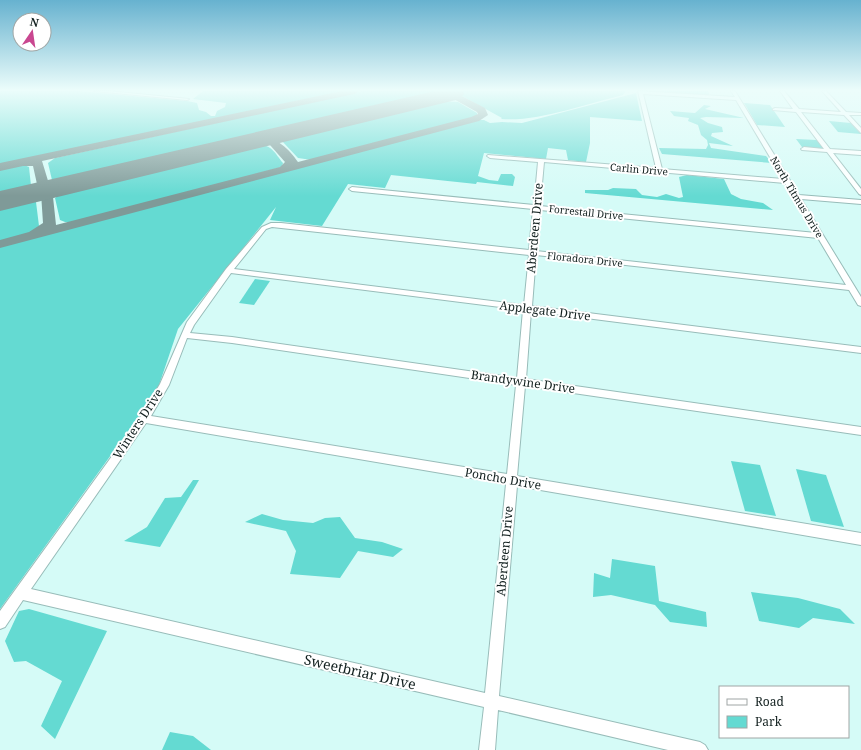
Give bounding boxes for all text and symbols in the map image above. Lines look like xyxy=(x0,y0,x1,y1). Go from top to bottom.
north arrow xyxy=(12,12,52,52)
text: N xyxy=(28,13,41,30)
street label: North Titmus Drive xyxy=(767,154,827,240)
street label: Carlin Drive xyxy=(609,159,669,179)
street label: Aberdeen Drive xyxy=(522,182,547,274)
street label: Forrestall Drive xyxy=(548,201,624,223)
street label: Floradora Drive xyxy=(547,248,623,270)
street label: Applegate Drive xyxy=(498,296,592,325)
street label: Brandywine Drive xyxy=(470,366,576,397)
street label: Winters Drive xyxy=(109,385,167,462)
street label: Poncho Drive xyxy=(464,463,543,494)
street label: Aberdeen Drive xyxy=(492,505,517,597)
street label: Sweetbriar Drive xyxy=(302,649,418,694)
legend xyxy=(719,686,849,738)
text: Road xyxy=(755,693,785,710)
text: Park xyxy=(755,713,783,730)

